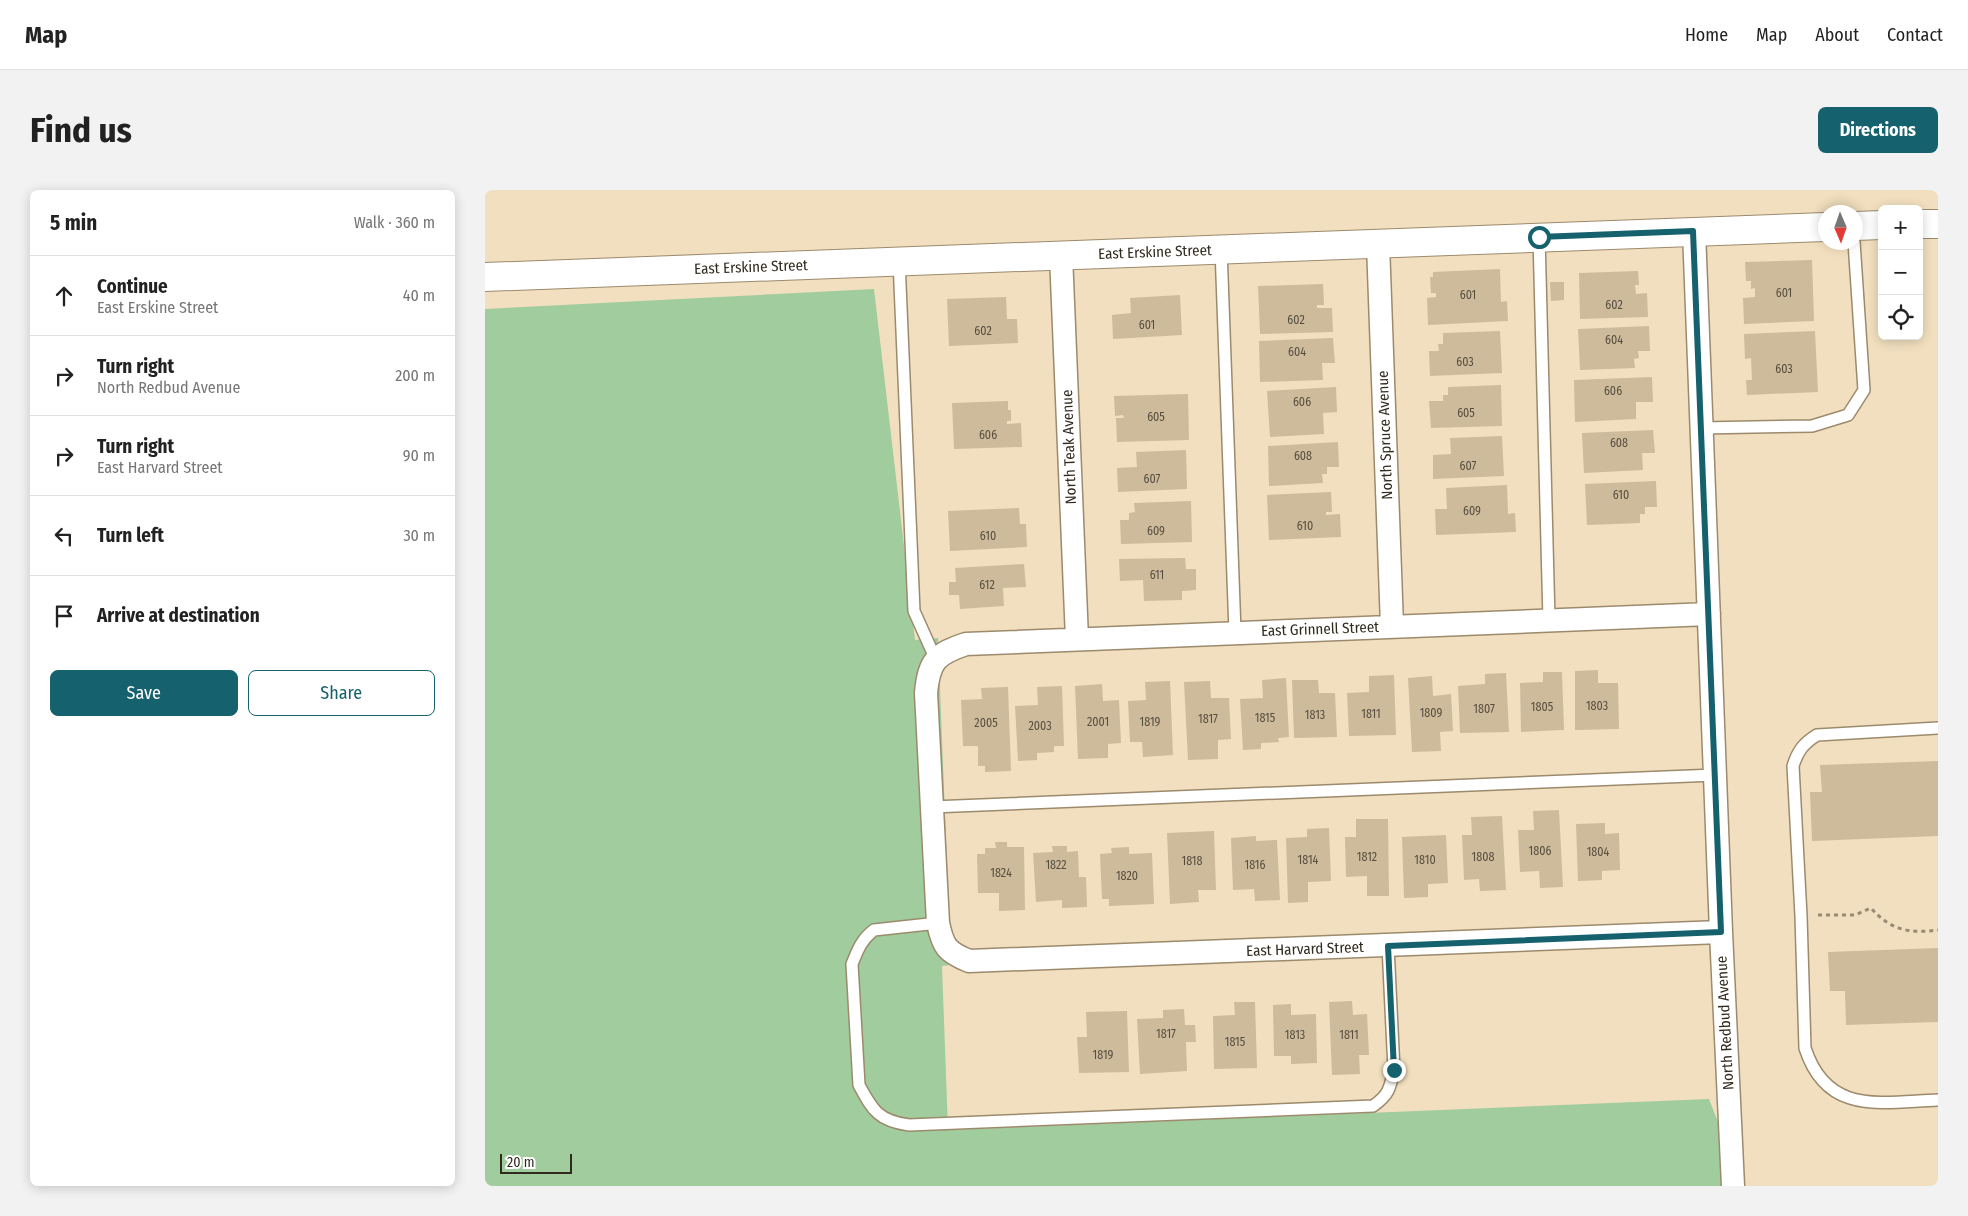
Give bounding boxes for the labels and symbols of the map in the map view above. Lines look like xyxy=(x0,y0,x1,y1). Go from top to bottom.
north arrow xyxy=(1818,205,1863,250)
route start xyxy=(1528,226,1551,249)
street label: East Erskine Street xyxy=(1098,241,1212,263)
street label: East Erskine Street xyxy=(694,256,808,278)
house number: 601 xyxy=(1776,286,1792,300)
house number: 601 xyxy=(1460,288,1476,302)
house number: 602 xyxy=(1605,298,1623,312)
house number: 602 xyxy=(1287,313,1305,327)
house number: 601 xyxy=(1139,318,1155,332)
house number: 602 xyxy=(974,324,992,338)
house number: 604 xyxy=(1605,333,1623,347)
house number: 604 xyxy=(1288,345,1306,359)
house number: 603 xyxy=(1456,355,1474,369)
house number: 603 xyxy=(1775,362,1793,376)
street label: North Spruce Avenue xyxy=(1374,370,1396,500)
house number: 606 xyxy=(1604,384,1622,398)
street label: North Teak Avenue xyxy=(1058,389,1080,505)
house number: 606 xyxy=(1293,395,1311,409)
house number: 605 xyxy=(1457,406,1475,420)
house number: 605 xyxy=(1147,410,1165,424)
house number: 606 xyxy=(979,428,997,442)
house number: 608 xyxy=(1610,436,1628,450)
house number: 608 xyxy=(1294,449,1312,463)
house number: 607 xyxy=(1460,459,1477,473)
house number: 607 xyxy=(1144,472,1161,486)
house number: 610 xyxy=(1613,488,1629,502)
house number: 609 xyxy=(1463,504,1481,518)
house number: 610 xyxy=(1297,519,1313,533)
house number: 609 xyxy=(1147,524,1165,538)
house number: 610 xyxy=(980,529,996,543)
house number: 611 xyxy=(1150,568,1164,582)
house number: 612 xyxy=(979,578,995,592)
street label: East Grinnell Street xyxy=(1261,618,1379,640)
house number: 1803 xyxy=(1586,699,1608,713)
house number: 1805 xyxy=(1531,700,1554,714)
house number: 1807 xyxy=(1473,702,1495,716)
house number: 1809 xyxy=(1420,706,1443,720)
house number: 1811 xyxy=(1361,707,1381,721)
house number: 1813 xyxy=(1305,708,1325,722)
house number: 1815 xyxy=(1255,711,1276,725)
house number: 1817 xyxy=(1198,712,1218,726)
house number: 2001 xyxy=(1087,715,1109,729)
house number: 1819 xyxy=(1140,715,1161,729)
house number: 2005 xyxy=(974,716,998,730)
house number: 2003 xyxy=(1028,719,1052,733)
house number: 1806 xyxy=(1529,844,1551,858)
house number: 1804 xyxy=(1587,845,1610,859)
house number: 1812 xyxy=(1357,850,1377,864)
house number: 1808 xyxy=(1472,850,1494,864)
house number: 1814 xyxy=(1298,853,1319,867)
house number: 1810 xyxy=(1414,853,1436,867)
house number: 1818 xyxy=(1181,854,1203,868)
house number: 1822 xyxy=(1045,858,1067,872)
house number: 1816 xyxy=(1244,858,1266,872)
house number: 1824 xyxy=(990,866,1012,880)
house number: 1820 xyxy=(1116,869,1138,883)
street label: East Harvard Street xyxy=(1246,938,1364,960)
street label: North Redbud Avenue xyxy=(1712,955,1738,1091)
house number: 1817 xyxy=(1156,1027,1176,1041)
house number: 1813 xyxy=(1285,1028,1305,1042)
house number: 1811 xyxy=(1339,1028,1359,1042)
house number: 1815 xyxy=(1225,1035,1246,1049)
house number: 1819 xyxy=(1093,1048,1114,1062)
route end xyxy=(1383,1059,1406,1082)
scale bar xyxy=(500,1151,573,1174)

